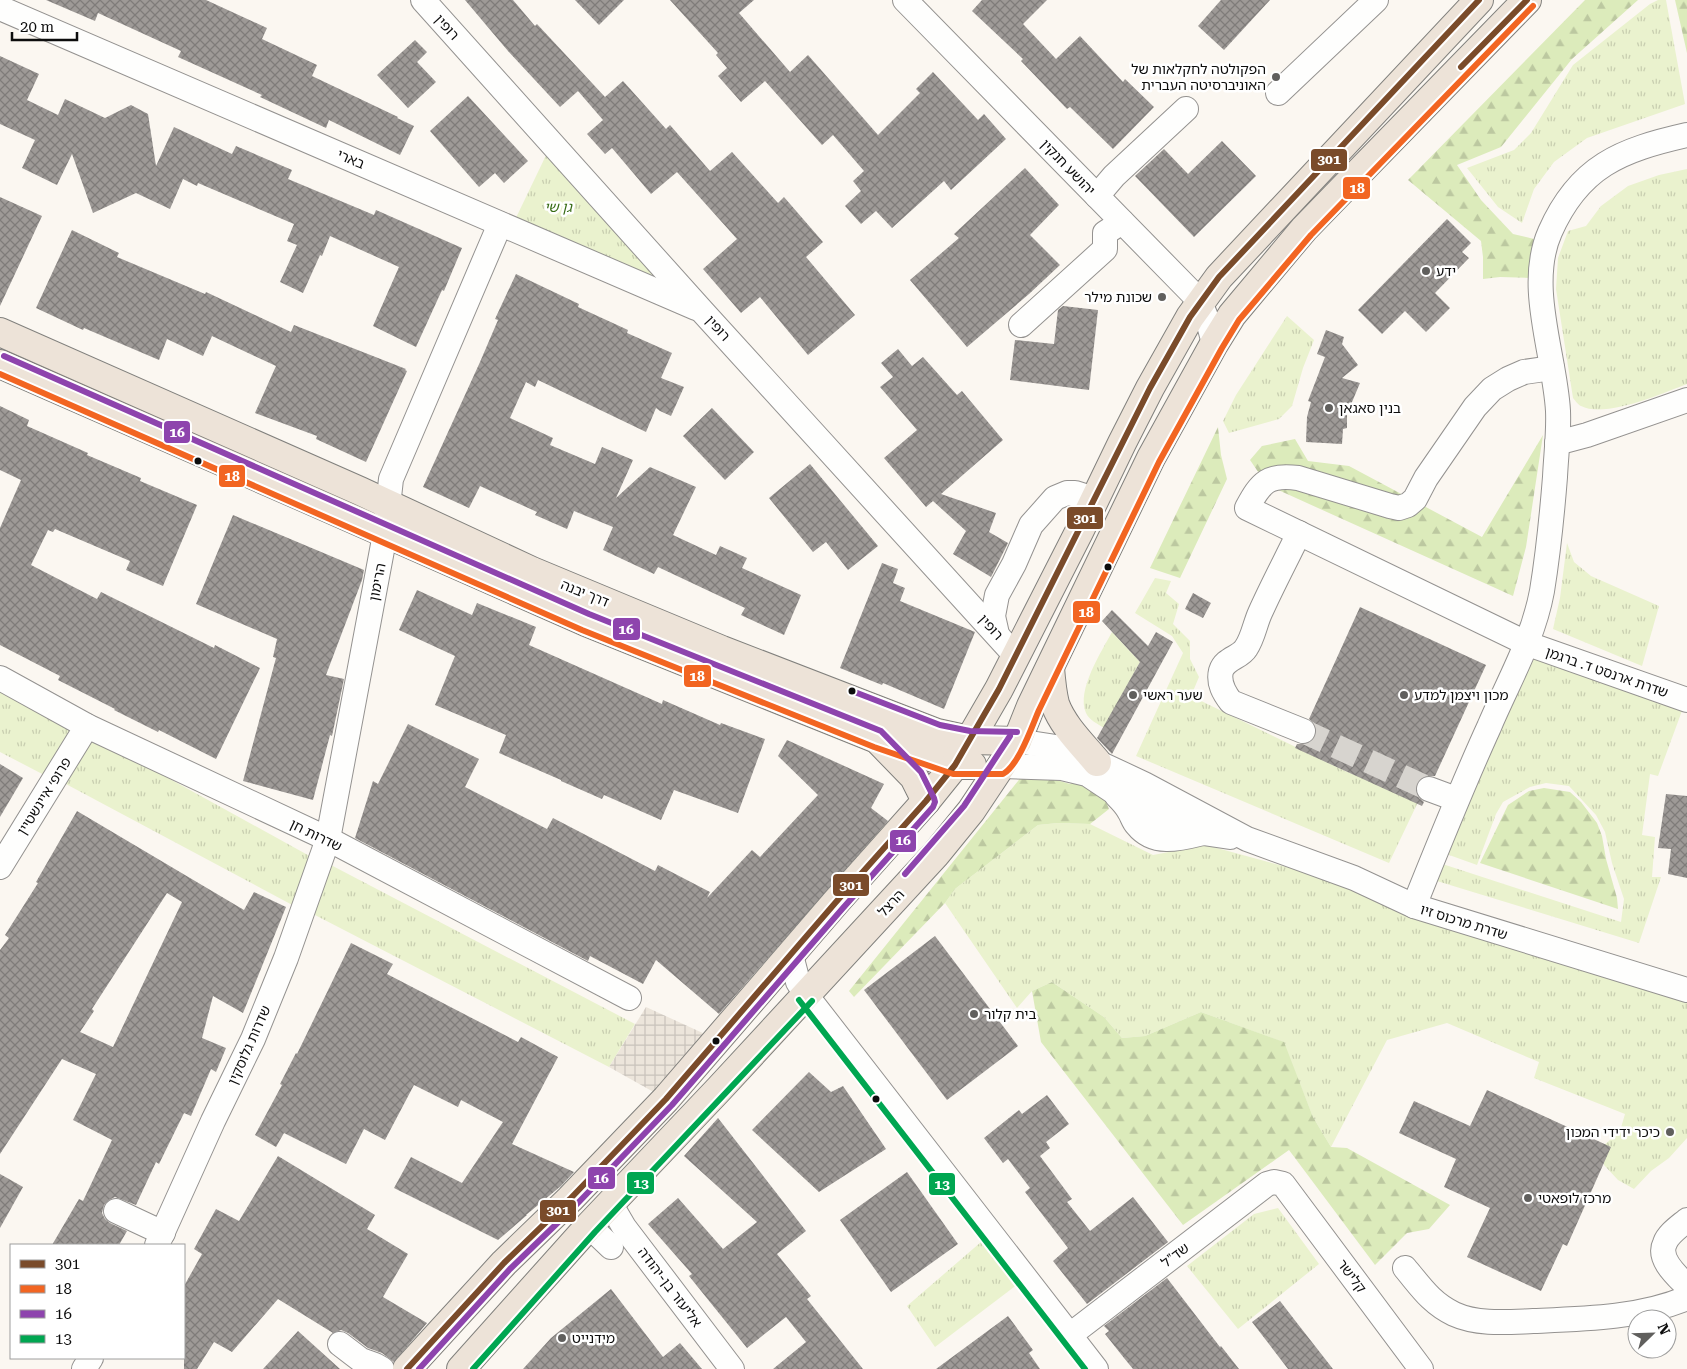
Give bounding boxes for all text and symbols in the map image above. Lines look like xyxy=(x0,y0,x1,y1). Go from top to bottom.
scale bar xyxy=(12,10,78,42)
street label: רופין xyxy=(432,11,462,43)
text: 20 m xyxy=(20,18,55,36)
place label: הפקולטה לחקלאות של האוניברסיטה העברית xyxy=(1131,61,1266,93)
marker: הפקולטה לחקלאות של האוניברסיטה העברית xyxy=(1270,71,1282,83)
street label: יהושע חנקין xyxy=(1038,136,1098,198)
street label: בארי xyxy=(335,146,367,172)
line badge: 301 xyxy=(1310,148,1348,172)
text: 301 xyxy=(1317,151,1341,167)
line badge: 18 xyxy=(1342,176,1371,200)
text: 18 xyxy=(1349,180,1365,196)
park label: גן שי xyxy=(544,199,574,215)
place label: ידע xyxy=(1436,263,1456,279)
marker: ידע xyxy=(1420,265,1432,277)
place label: שכונת מילר xyxy=(1084,289,1152,305)
marker: שכונת מילר xyxy=(1156,291,1168,303)
street label: רופין xyxy=(703,312,733,344)
place label: בנין סאגאן xyxy=(1339,400,1401,416)
marker: בנין סאגאן xyxy=(1323,402,1335,414)
line badge: 16 xyxy=(163,420,191,444)
text: 16 xyxy=(169,424,185,440)
unlabelled marker xyxy=(193,456,203,466)
line badge: 18 xyxy=(218,464,246,488)
text: 18 xyxy=(224,468,240,484)
line badge: 301 xyxy=(1066,506,1104,530)
text: 301 xyxy=(1073,510,1097,526)
street label: הרימון xyxy=(366,562,388,602)
unlabelled marker xyxy=(1103,562,1113,572)
street label: דרך יבנה xyxy=(559,576,612,610)
line badge: 18 xyxy=(1072,600,1101,624)
text: 18 xyxy=(1078,604,1094,620)
street label: רופין xyxy=(976,611,1006,643)
line badge: 16 xyxy=(612,617,641,641)
text: 16 xyxy=(618,621,634,637)
street label: שדרת ארנסט ד. ברגמן xyxy=(1544,643,1670,701)
line badge: 18 xyxy=(683,664,712,688)
text: 18 xyxy=(689,668,705,684)
unlabelled marker xyxy=(847,686,857,696)
place label: שער ראשי xyxy=(1143,687,1203,703)
place label: מכון ויצמן למדע xyxy=(1414,687,1509,703)
marker: שער ראשי xyxy=(1127,689,1139,701)
marker: מכון ויצמן למדע xyxy=(1398,689,1410,701)
street label: פרופ׳ איינשטיין xyxy=(14,754,74,838)
street label: שדרות חן xyxy=(287,816,345,854)
line badge: 16 xyxy=(889,829,917,853)
text: 16 xyxy=(895,832,911,848)
line badge: 301 xyxy=(832,873,870,897)
text: 301 xyxy=(839,877,863,893)
street label: הרצל xyxy=(875,886,907,920)
street label: שדרת מרכוס זיו xyxy=(1418,901,1510,943)
street label: שדרות גלוסקין xyxy=(224,1003,274,1087)
place label: בית קלור xyxy=(984,1006,1036,1022)
marker: בית קלור xyxy=(968,1008,980,1020)
unlabelled marker xyxy=(711,1036,721,1046)
unlabelled marker xyxy=(871,1094,881,1104)
place label: כיכר ידידי המכון xyxy=(1566,1124,1660,1140)
marker: כיכר ידידי המכון xyxy=(1664,1126,1676,1138)
line badge: 16 xyxy=(587,1166,616,1190)
text: 16 xyxy=(593,1170,609,1186)
line badge: 13 xyxy=(626,1171,655,1195)
line badge: 13 xyxy=(928,1172,956,1196)
text: 13 xyxy=(633,1175,649,1191)
text: 13 xyxy=(934,1176,950,1192)
place label: מרכז לופאטי xyxy=(1538,1190,1611,1206)
marker: מרכז לופאטי xyxy=(1522,1192,1534,1204)
line badge: 301 xyxy=(539,1199,577,1223)
text: 301 xyxy=(546,1202,570,1218)
street label: שד"ל xyxy=(1158,1239,1192,1271)
legend xyxy=(10,1244,185,1359)
street label: אליעזר בן-יהודה xyxy=(635,1244,705,1330)
text: 301 xyxy=(55,1255,80,1273)
street label: קלישר xyxy=(1334,1256,1370,1296)
text: 18 xyxy=(55,1280,72,1298)
text: 16 xyxy=(55,1305,72,1323)
north arrow xyxy=(1627,1309,1677,1359)
text: N xyxy=(1654,1321,1674,1337)
text: 13 xyxy=(55,1330,72,1348)
place label: מידנייט xyxy=(572,1330,615,1346)
marker: מידנייט xyxy=(556,1332,568,1344)

